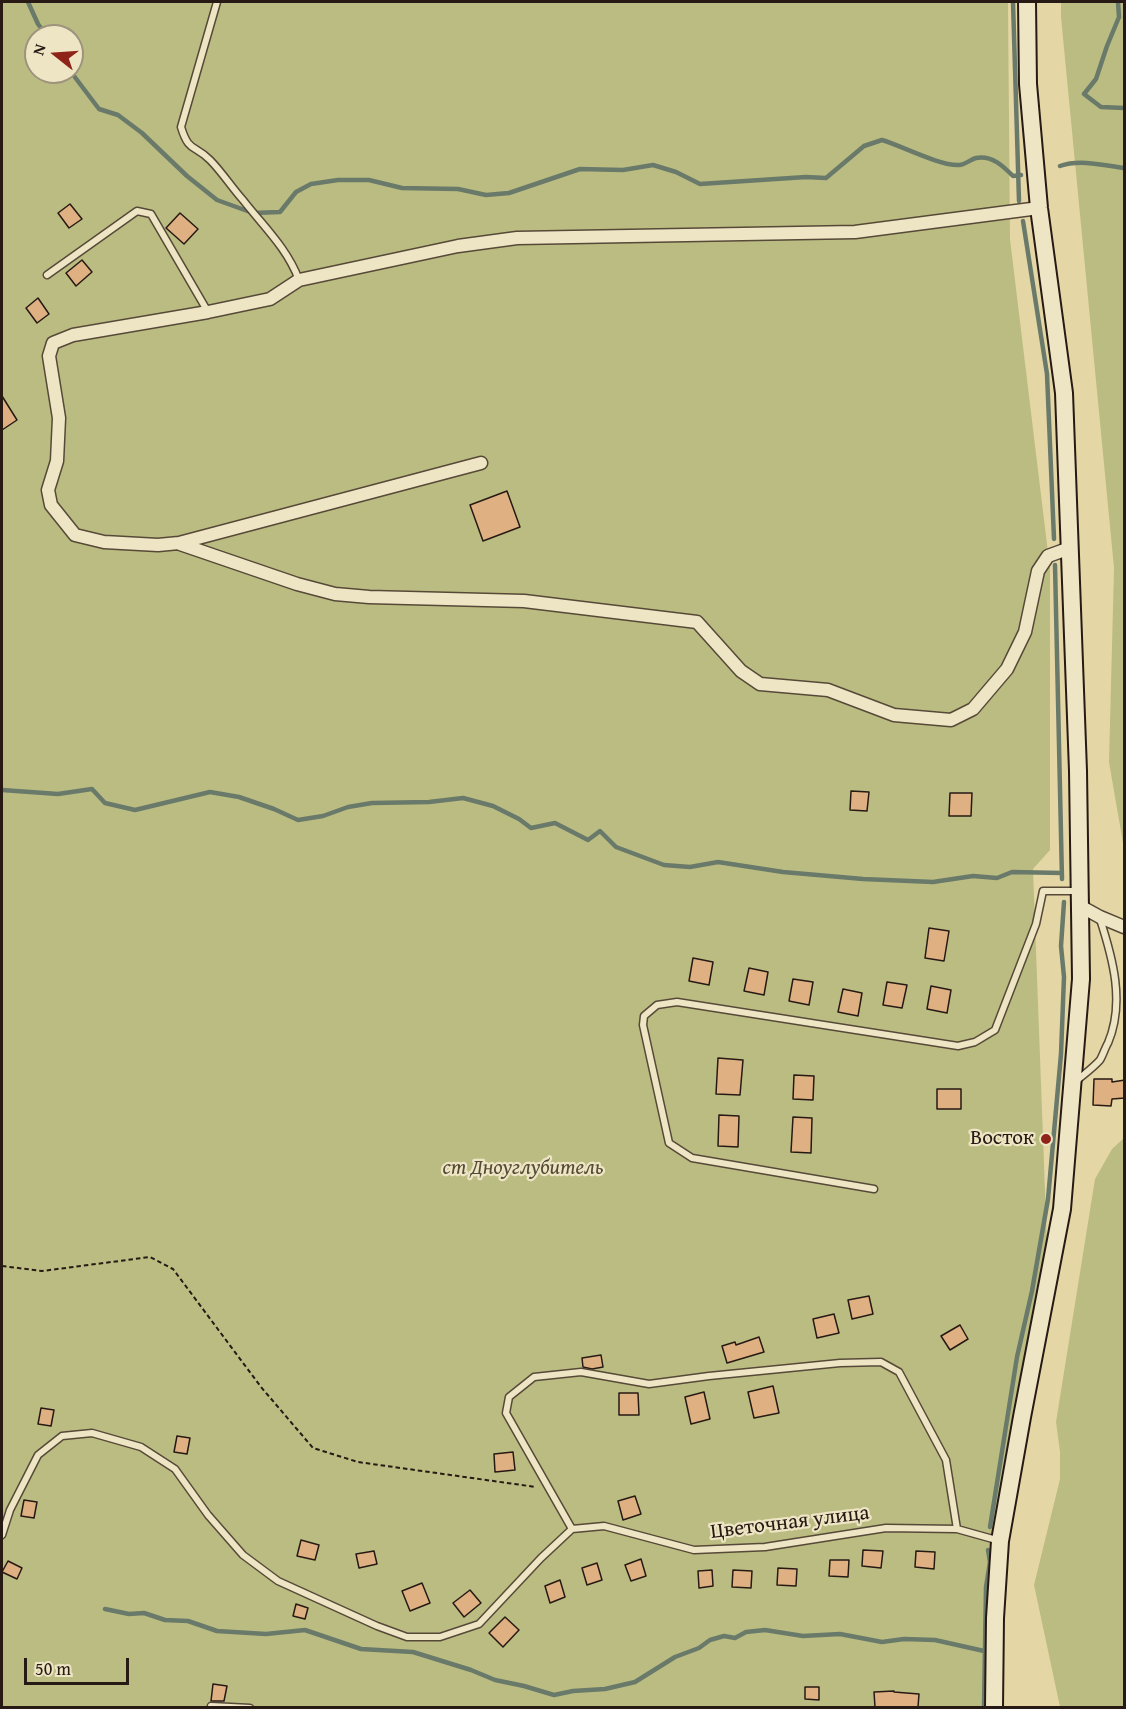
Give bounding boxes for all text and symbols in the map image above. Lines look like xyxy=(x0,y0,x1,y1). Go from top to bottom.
north arrow xyxy=(24,24,84,84)
text: N xyxy=(26,41,52,58)
place label: Восток xyxy=(970,1126,1034,1152)
marker: Восток xyxy=(1039,1132,1053,1146)
park label: ст Дноуглубитель xyxy=(443,1156,603,1182)
street label: Цветочная улица xyxy=(709,1501,871,1545)
scale bar xyxy=(27,1646,132,1684)
text: 50 m xyxy=(35,1655,71,1682)

